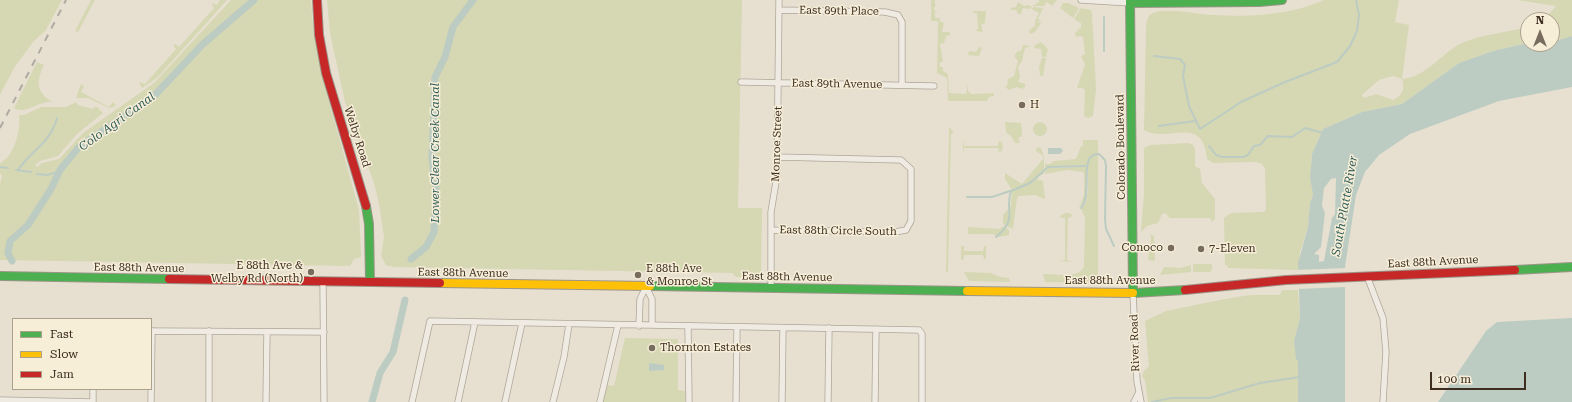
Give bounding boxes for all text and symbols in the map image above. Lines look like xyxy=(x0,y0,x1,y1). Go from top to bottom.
street label: East 89th Place xyxy=(799,4,879,18)
north arrow xyxy=(1520,12,1560,52)
text: N xyxy=(1536,14,1544,27)
street label: East 89th Avenue xyxy=(791,77,883,91)
water label: Lower Clear Creek Canal xyxy=(428,83,442,223)
water label: Colo Agri Canal xyxy=(76,90,158,154)
street label: Colorado Boulevard xyxy=(1113,94,1129,200)
place label: H xyxy=(1030,98,1039,112)
marker: H xyxy=(1017,100,1027,110)
street label: Welby Road xyxy=(341,105,373,169)
street label: Monroe Street xyxy=(769,106,785,182)
water label: South Platte River xyxy=(1329,155,1361,257)
street label: East 88th Circle South xyxy=(779,223,897,239)
place label: Conoco xyxy=(1122,241,1163,255)
place label: 7-Eleven xyxy=(1209,242,1256,256)
marker: Conoco xyxy=(1166,243,1176,253)
marker: 7-Eleven xyxy=(1196,244,1206,254)
street label: East 88th Avenue xyxy=(1387,253,1479,271)
place label: E 88th Ave & Welby Rd (North) xyxy=(211,259,303,285)
street label: East 88th Avenue xyxy=(93,261,185,275)
place label: E 88th Ave & Monroe St xyxy=(646,262,712,288)
street label: East 88th Avenue xyxy=(417,266,509,280)
marker: E 88th Ave & Welby Rd (North) xyxy=(306,267,316,277)
marker: E 88th Ave & Monroe St xyxy=(633,270,643,280)
street label: East 88th Avenue xyxy=(741,270,833,284)
street label: East 88th Avenue xyxy=(1065,274,1155,288)
street label: River Road xyxy=(1127,314,1143,372)
legend xyxy=(12,318,152,390)
text: Fast xyxy=(50,327,73,341)
place label: Thornton Estates xyxy=(660,341,751,355)
marker: Thornton Estates xyxy=(647,343,657,353)
text: Slow xyxy=(50,347,78,361)
scale bar xyxy=(1432,364,1528,390)
text: Jam xyxy=(50,367,74,381)
text: 100 m xyxy=(1437,372,1471,386)

